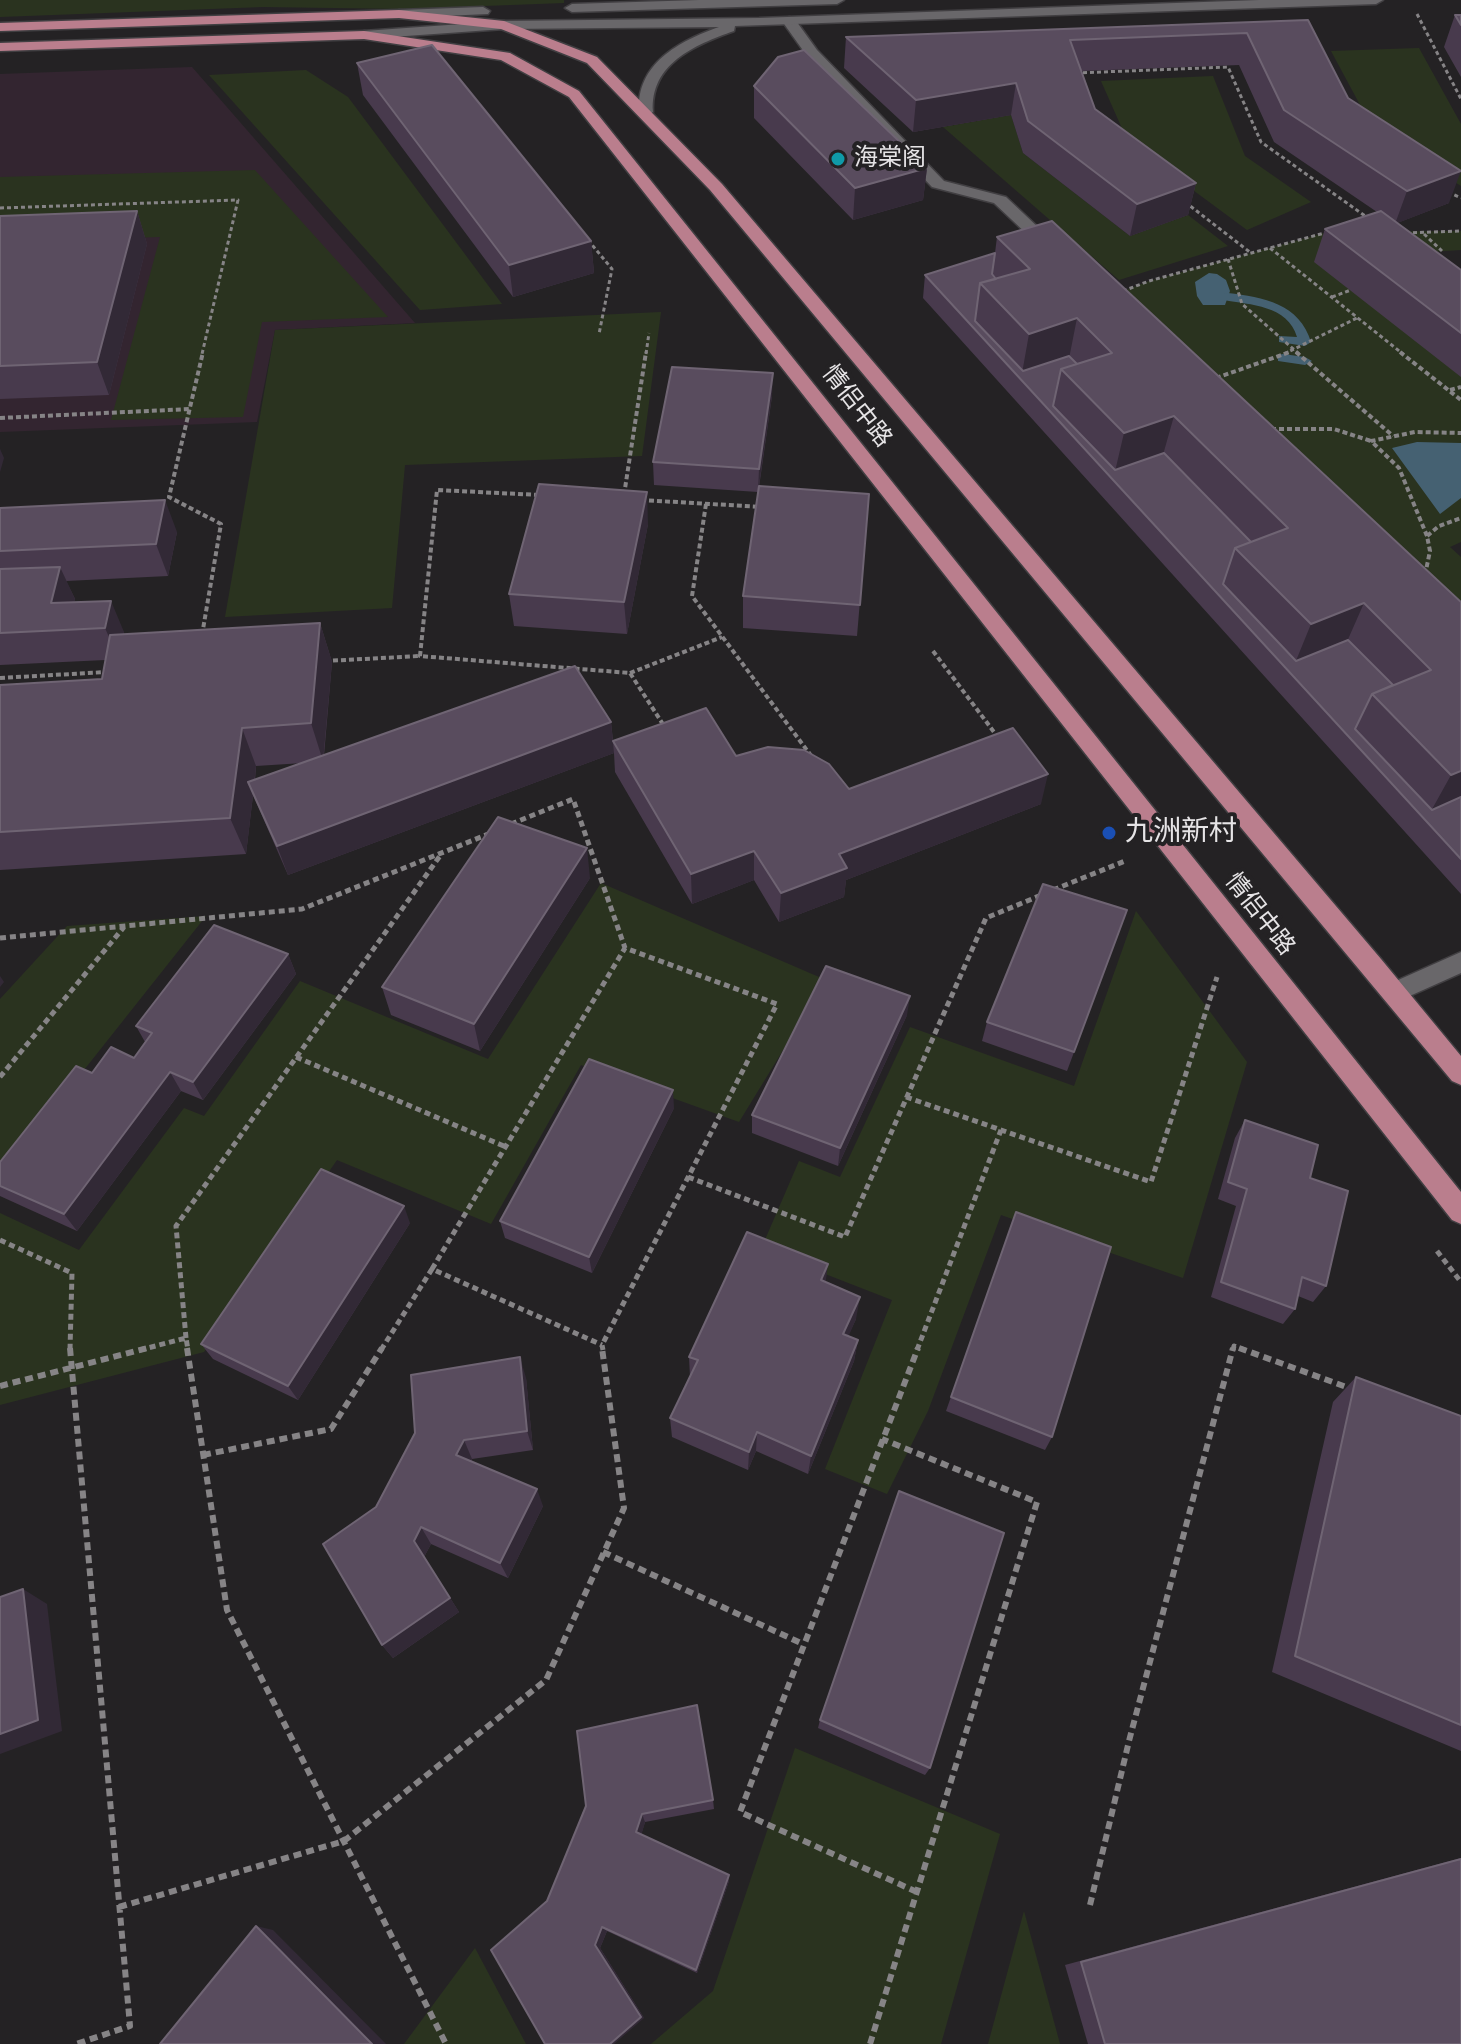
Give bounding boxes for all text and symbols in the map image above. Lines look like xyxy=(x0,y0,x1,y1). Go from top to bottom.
place label: 海棠阁 xyxy=(854,145,926,173)
marker: 海棠阁 xyxy=(829,150,847,168)
street label: 情侣中路 xyxy=(815,360,897,454)
place label: 九洲新村 xyxy=(1125,816,1237,850)
marker: 九洲新村 xyxy=(1100,824,1118,842)
street label: 情侣中路 xyxy=(1218,868,1300,962)

